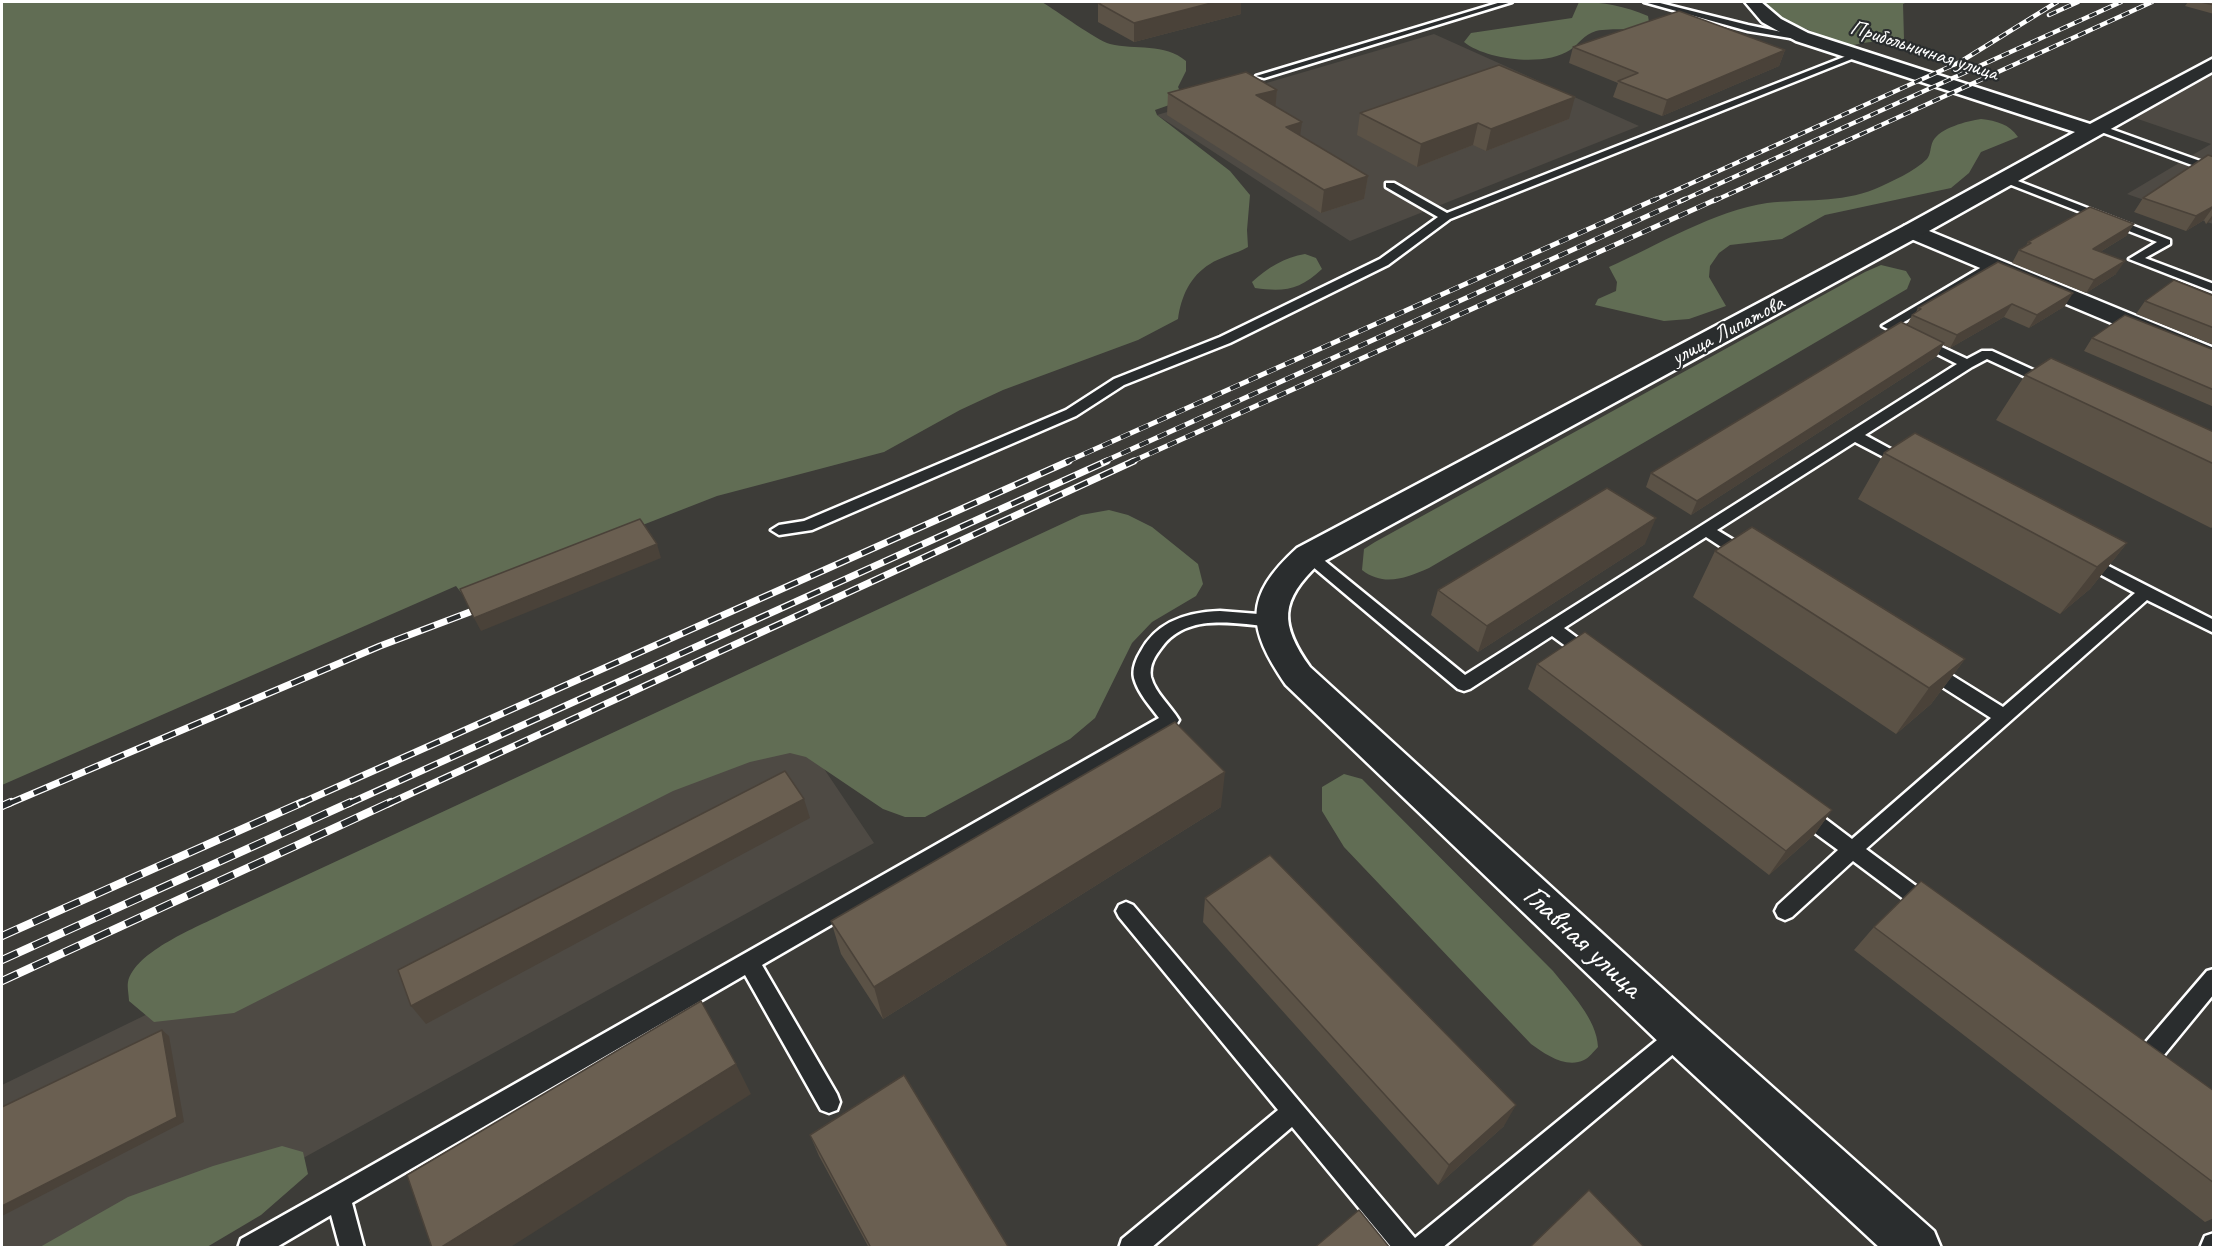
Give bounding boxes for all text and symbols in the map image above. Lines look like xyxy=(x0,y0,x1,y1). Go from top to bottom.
street label: Прибольничная улица xyxy=(1847,15,2001,87)
street label: улица Липатова xyxy=(1667,290,1789,372)
street label: Главная улица xyxy=(1514,877,1650,1007)

